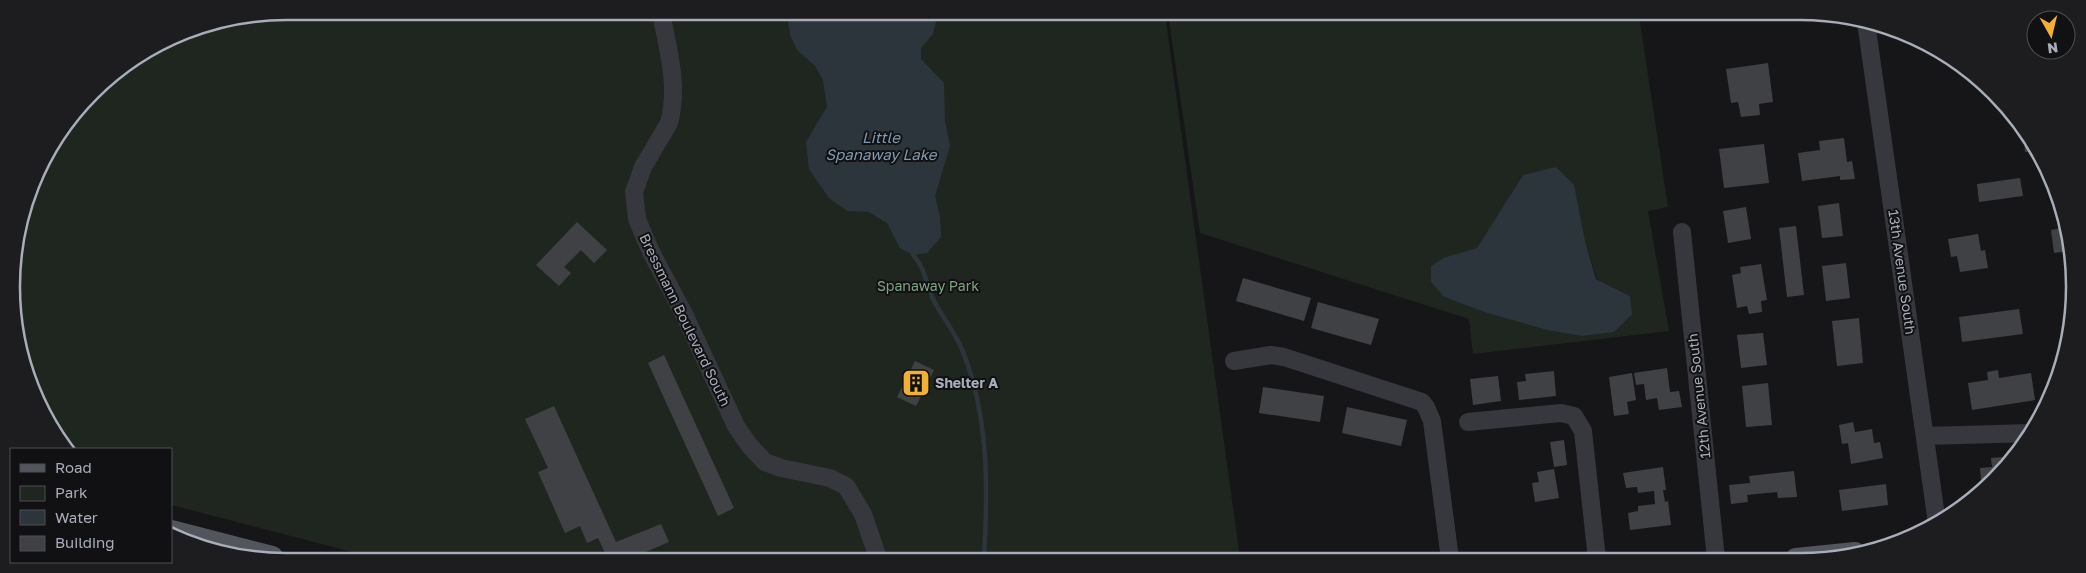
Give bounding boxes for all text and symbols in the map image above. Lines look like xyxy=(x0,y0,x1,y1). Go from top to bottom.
north arrow xyxy=(2026,10,2076,60)
text: N xyxy=(2046,39,2059,58)
water label: Little Spanaway Lake xyxy=(825,128,938,164)
street label: 13th Avenue South xyxy=(1885,209,1920,335)
street label: Bressmann Boulevard South xyxy=(636,231,735,409)
park label: Spanaway Park xyxy=(877,277,979,294)
street label: 12th Avenue South xyxy=(1683,333,1714,459)
building icon: Shelter A xyxy=(901,368,931,398)
place label: Shelter A xyxy=(935,374,998,391)
legend xyxy=(10,448,172,563)
text: Road xyxy=(55,458,92,476)
text: Park xyxy=(55,483,88,501)
text: Water xyxy=(55,508,98,526)
text: Building xyxy=(55,533,115,551)

